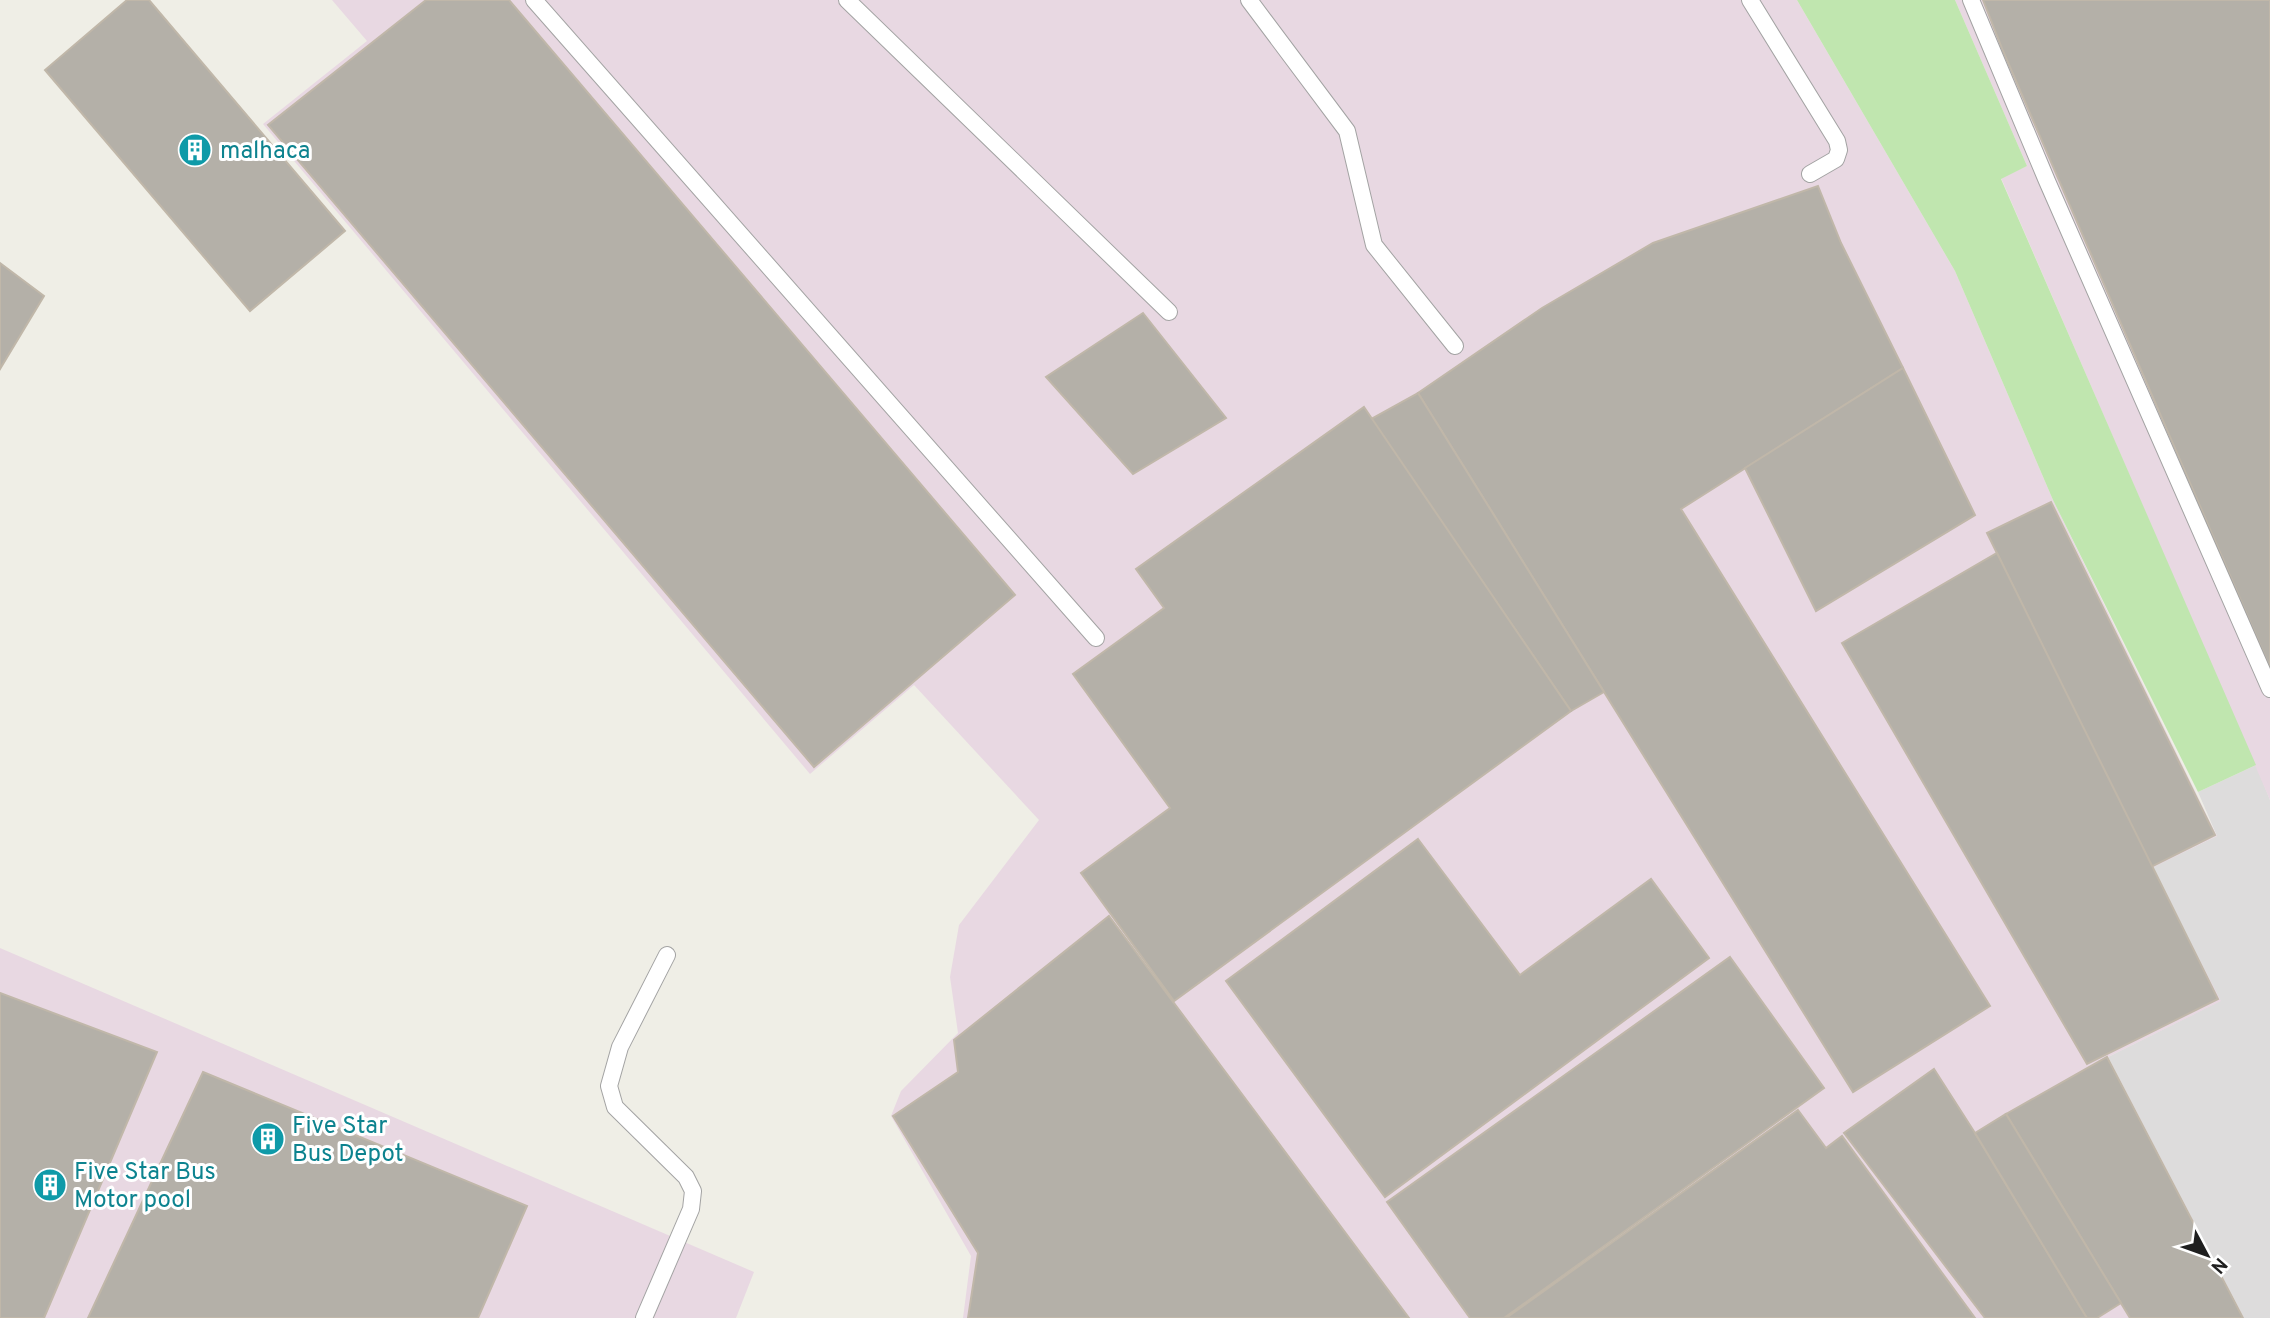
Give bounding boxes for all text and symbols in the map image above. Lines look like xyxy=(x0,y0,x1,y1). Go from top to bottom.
building icon: malhaca xyxy=(176,131,214,169)
place label: malhaca xyxy=(220,137,310,167)
place label: Five Star Bus Depot xyxy=(292,1112,404,1170)
building icon: Five Star Bus Depot xyxy=(249,1120,287,1158)
place label: Five Star Bus Motor pool xyxy=(74,1158,216,1216)
building icon: Five Star Bus Motor pool xyxy=(31,1166,69,1204)
north arrow xyxy=(2172,1220,2242,1290)
text: N xyxy=(2205,1252,2232,1278)

